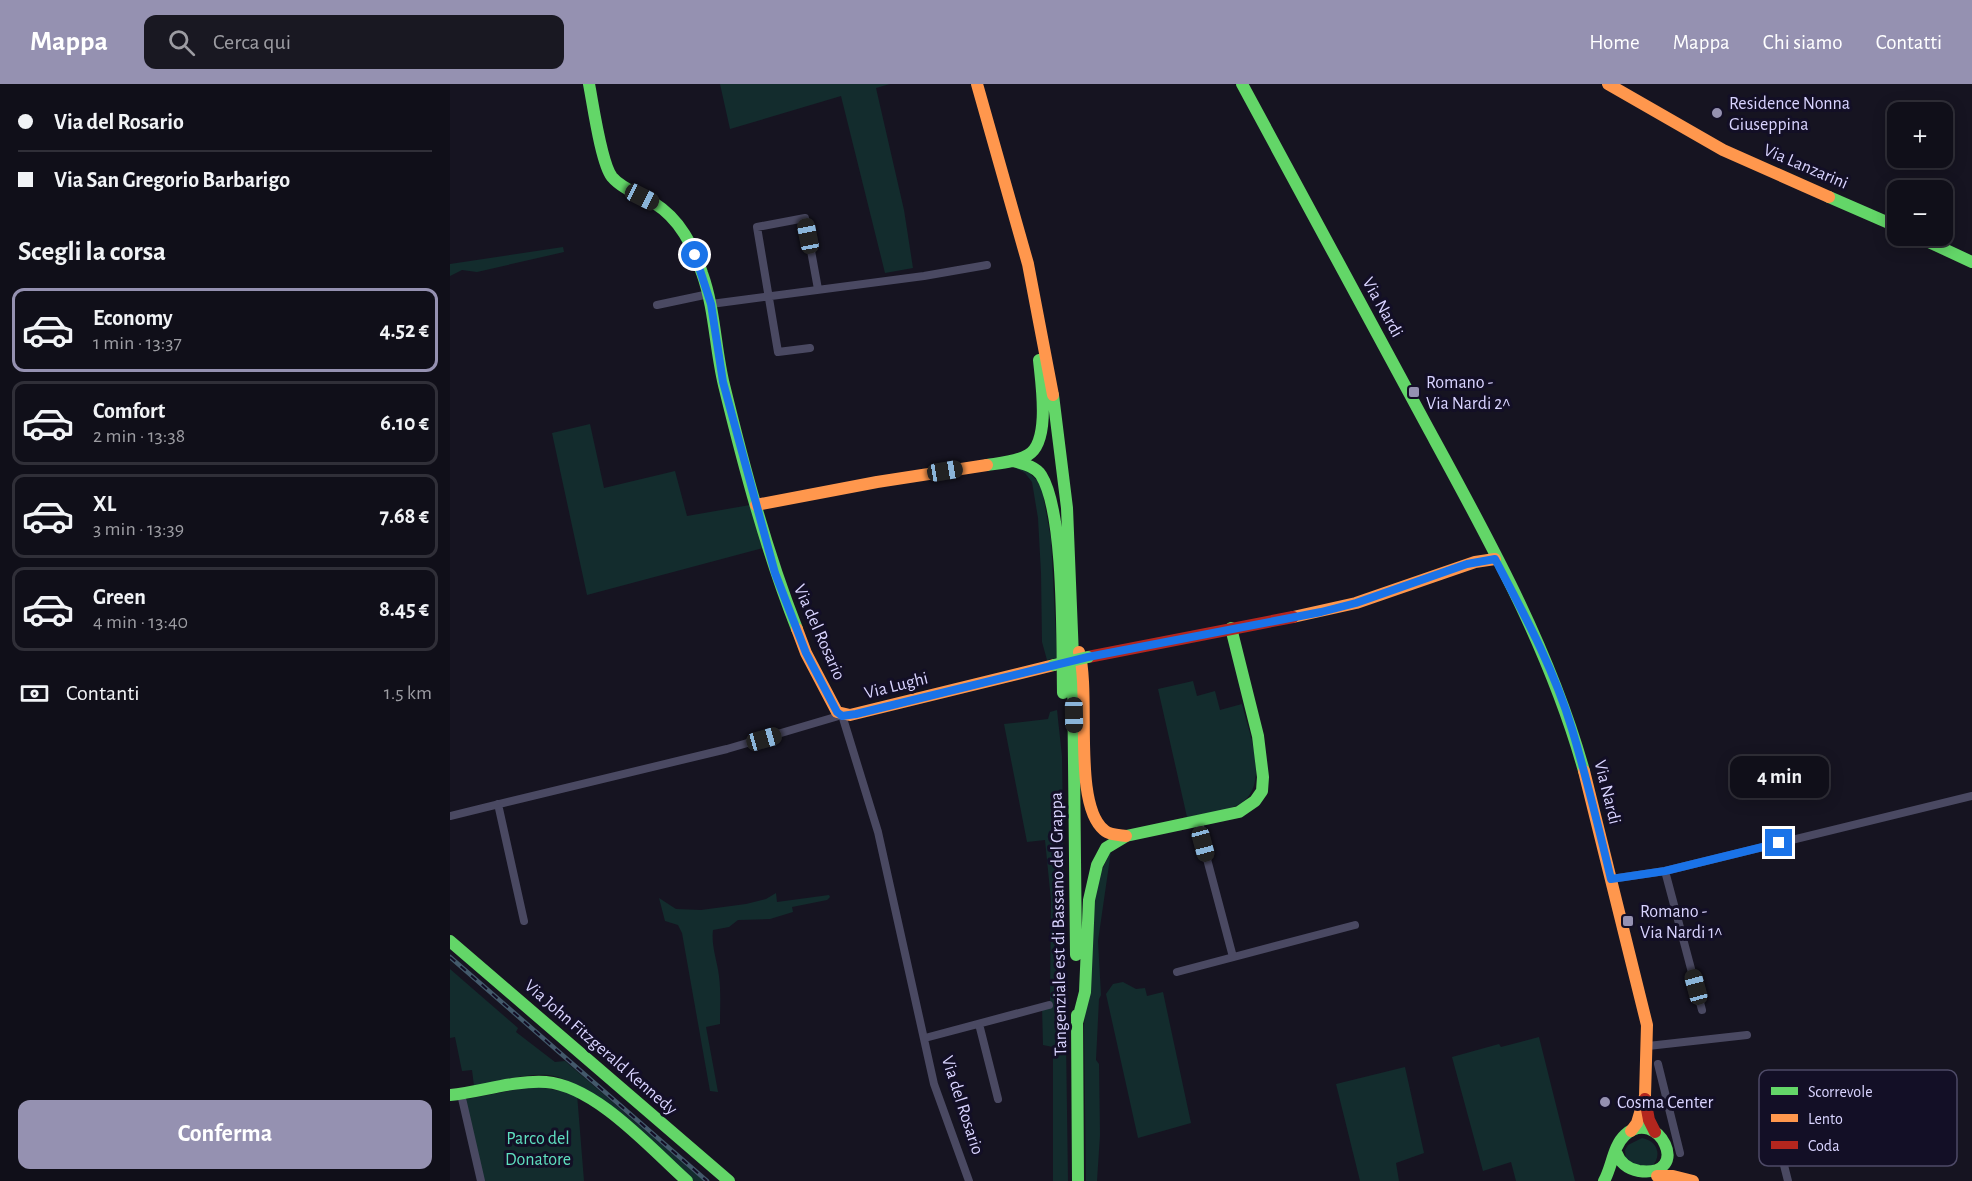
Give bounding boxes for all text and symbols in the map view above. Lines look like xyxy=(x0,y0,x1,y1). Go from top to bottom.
search box xyxy=(144,15,564,69)
icon: search xyxy=(165,26,198,59)
text: Mappa xyxy=(30,28,108,56)
text: Cerca qui xyxy=(213,31,291,53)
text: Home xyxy=(1589,32,1640,53)
text: Mappa xyxy=(1673,32,1730,53)
text: Chi siamo xyxy=(1763,32,1843,53)
text: Contatti xyxy=(1876,32,1942,53)
place label: Residence Nonna Giuseppina xyxy=(1729,95,1850,134)
map controls xyxy=(1887,102,1953,246)
button: + xyxy=(1887,102,1953,168)
marker: Residence Nonna Giuseppina xyxy=(1710,106,1724,120)
text: Via del Rosario xyxy=(54,111,184,133)
street label: Via Lanzarini xyxy=(1761,141,1851,193)
text: Via San Gregorio Barbarigo xyxy=(54,169,290,191)
button: − xyxy=(1887,180,1953,246)
car xyxy=(622,181,662,213)
car xyxy=(796,217,820,255)
text: Scegli la corsa xyxy=(18,238,166,265)
route start xyxy=(681,241,708,268)
street label: Via Nardi xyxy=(1358,275,1406,340)
icon: car xyxy=(21,303,75,357)
text: Economy xyxy=(93,307,173,329)
text: 4.52 € xyxy=(379,319,429,341)
text: 1 min · 13:37 xyxy=(93,333,182,353)
place label: Romano - Via Nardi 2^ xyxy=(1426,374,1510,413)
marker: Romano - Via Nardi 2^ xyxy=(1407,385,1421,399)
icon: car xyxy=(21,396,75,450)
text: Comfort xyxy=(93,400,165,422)
text: 6.10 € xyxy=(380,412,429,434)
text: 2 min · 13:38 xyxy=(93,426,185,446)
car xyxy=(926,459,964,483)
icon: car xyxy=(21,489,75,543)
text: XL xyxy=(93,493,116,515)
text: 7.68 € xyxy=(379,505,429,527)
text: 3 min · 13:39 xyxy=(93,519,184,539)
icon: car xyxy=(21,582,75,636)
street label: Via del Rosario xyxy=(790,582,848,683)
text: Green xyxy=(93,586,146,608)
text: 8.45 € xyxy=(379,598,429,620)
text: 4 min · 13:40 xyxy=(93,612,188,632)
street label: Via Lughi xyxy=(863,669,930,703)
icon: cash xyxy=(18,677,51,710)
text: Contanti xyxy=(66,682,140,704)
text: 1.5 km xyxy=(384,683,432,703)
car xyxy=(1065,697,1083,733)
car xyxy=(744,725,784,753)
callout: 4 min xyxy=(1730,756,1828,798)
street label: Via Nardi xyxy=(1590,758,1624,826)
text: 4 min xyxy=(1757,767,1802,787)
street label: Tangenziale est di Bassano del Grappa xyxy=(1048,792,1070,1056)
car xyxy=(1190,824,1216,864)
route end xyxy=(1765,829,1792,856)
place label: Romano - Via Nardi 1^ xyxy=(1640,903,1723,942)
marker: Romano - Via Nardi 1^ xyxy=(1621,914,1635,928)
car xyxy=(1683,967,1709,1007)
street label: Via John Fitzgerald Kennedy xyxy=(521,977,680,1119)
street label: Via del Rosario xyxy=(938,1054,987,1157)
legend xyxy=(1759,1070,1957,1166)
text: Scorrevole xyxy=(1808,1084,1873,1100)
place label: Cosma Center xyxy=(1617,1094,1714,1112)
marker: Cosma Center xyxy=(1598,1095,1612,1109)
button: Conferma xyxy=(18,1100,432,1169)
text: Lento xyxy=(1808,1111,1843,1127)
park label: Parco del Donatore xyxy=(505,1130,571,1169)
text: Coda xyxy=(1808,1138,1840,1154)

